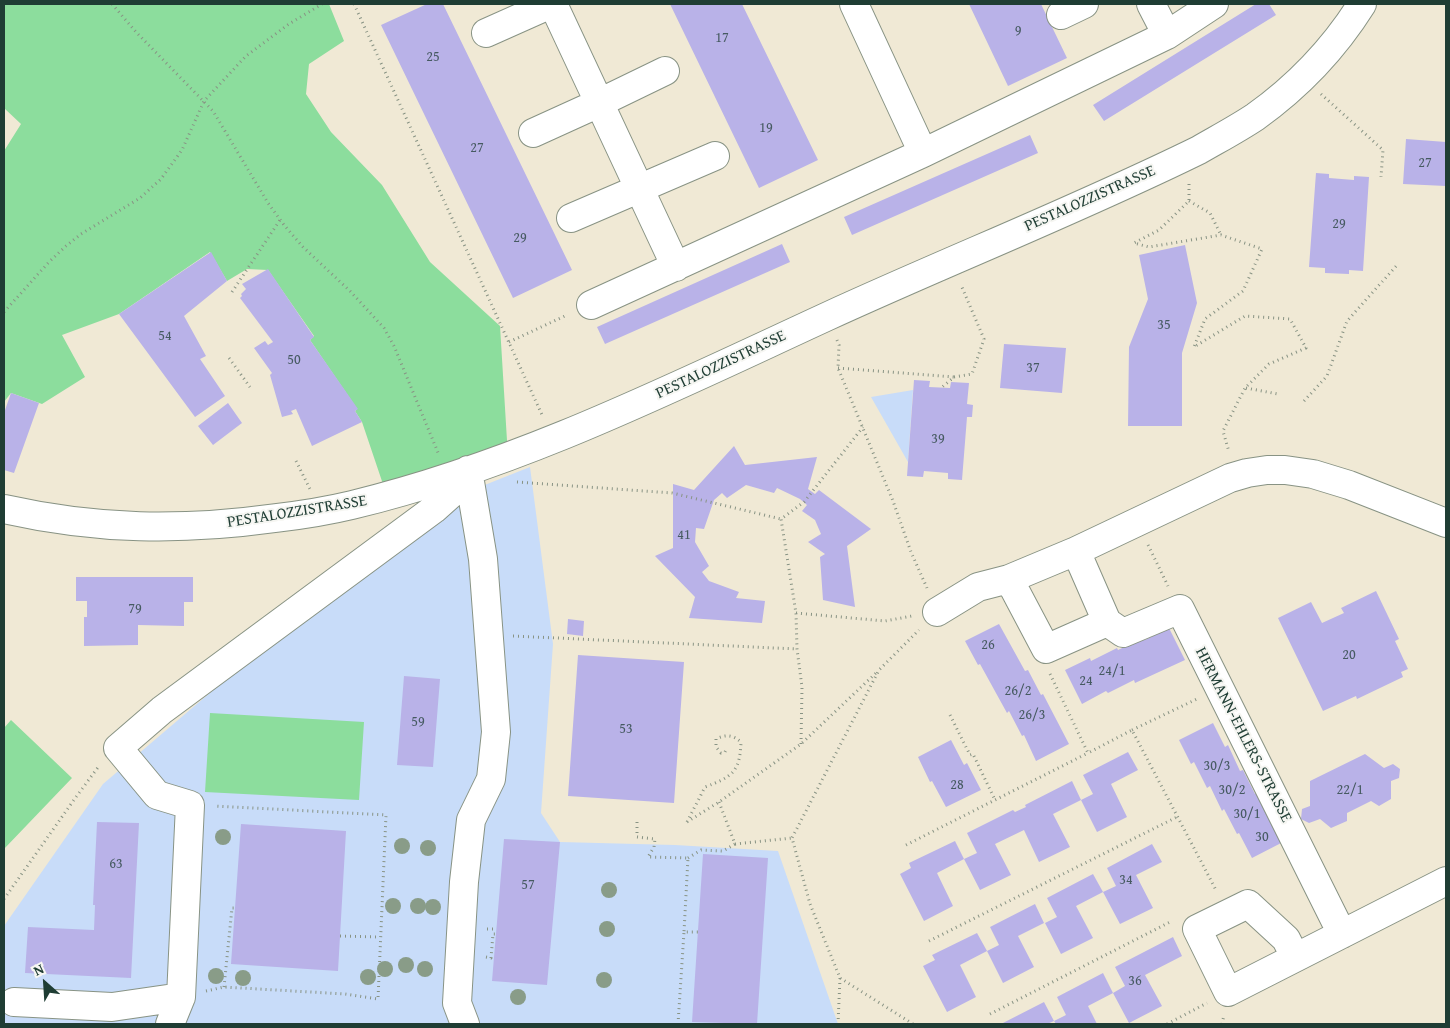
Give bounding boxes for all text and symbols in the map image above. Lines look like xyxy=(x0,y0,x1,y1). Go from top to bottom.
house number: 9 xyxy=(1015,23,1021,39)
house number: 17 xyxy=(715,30,729,46)
house number: 25 xyxy=(426,49,440,65)
house number: 19 xyxy=(759,120,773,136)
house number: 27 xyxy=(470,140,484,156)
house number: 27 xyxy=(1418,155,1432,171)
street label: PESTALOZZISTRASSE xyxy=(1022,162,1158,236)
house number: 29 xyxy=(1332,216,1346,232)
house number: 29 xyxy=(513,230,527,246)
house number: 35 xyxy=(1157,317,1171,333)
street label: PESTALOZZISTRASSE xyxy=(653,326,789,404)
house number: 54 xyxy=(158,328,172,344)
house number: 50 xyxy=(287,352,301,368)
house number: 37 xyxy=(1026,360,1040,376)
house number: 39 xyxy=(931,431,945,447)
street label: PESTALOZZISTRASSE xyxy=(226,491,368,533)
house number: 41 xyxy=(677,527,691,543)
house number: 79 xyxy=(128,601,142,617)
house number: 26 xyxy=(981,637,995,653)
street label: HERMANN-EHLERS-STRASSE xyxy=(1190,644,1296,826)
house number: 20 xyxy=(1342,647,1356,663)
house number: 24/1 xyxy=(1099,663,1125,679)
house number: 24 xyxy=(1079,673,1093,689)
house number: 26/2 xyxy=(1005,683,1031,699)
house number: 26/3 xyxy=(1019,707,1045,723)
house number: 59 xyxy=(411,714,425,730)
house number: 53 xyxy=(619,721,633,737)
house number: 30/3 xyxy=(1204,758,1230,774)
house number: 28 xyxy=(950,777,964,793)
house number: 30/2 xyxy=(1219,782,1245,798)
house number: 22/1 xyxy=(1337,782,1363,798)
house number: 30/1 xyxy=(1234,806,1260,822)
house number: 30 xyxy=(1255,829,1269,845)
house number: 63 xyxy=(109,856,123,872)
house number: 34 xyxy=(1119,872,1133,888)
house number: 57 xyxy=(521,877,535,893)
north arrow xyxy=(20,958,70,1008)
text: N xyxy=(30,958,47,981)
house number: 36 xyxy=(1128,973,1142,989)

